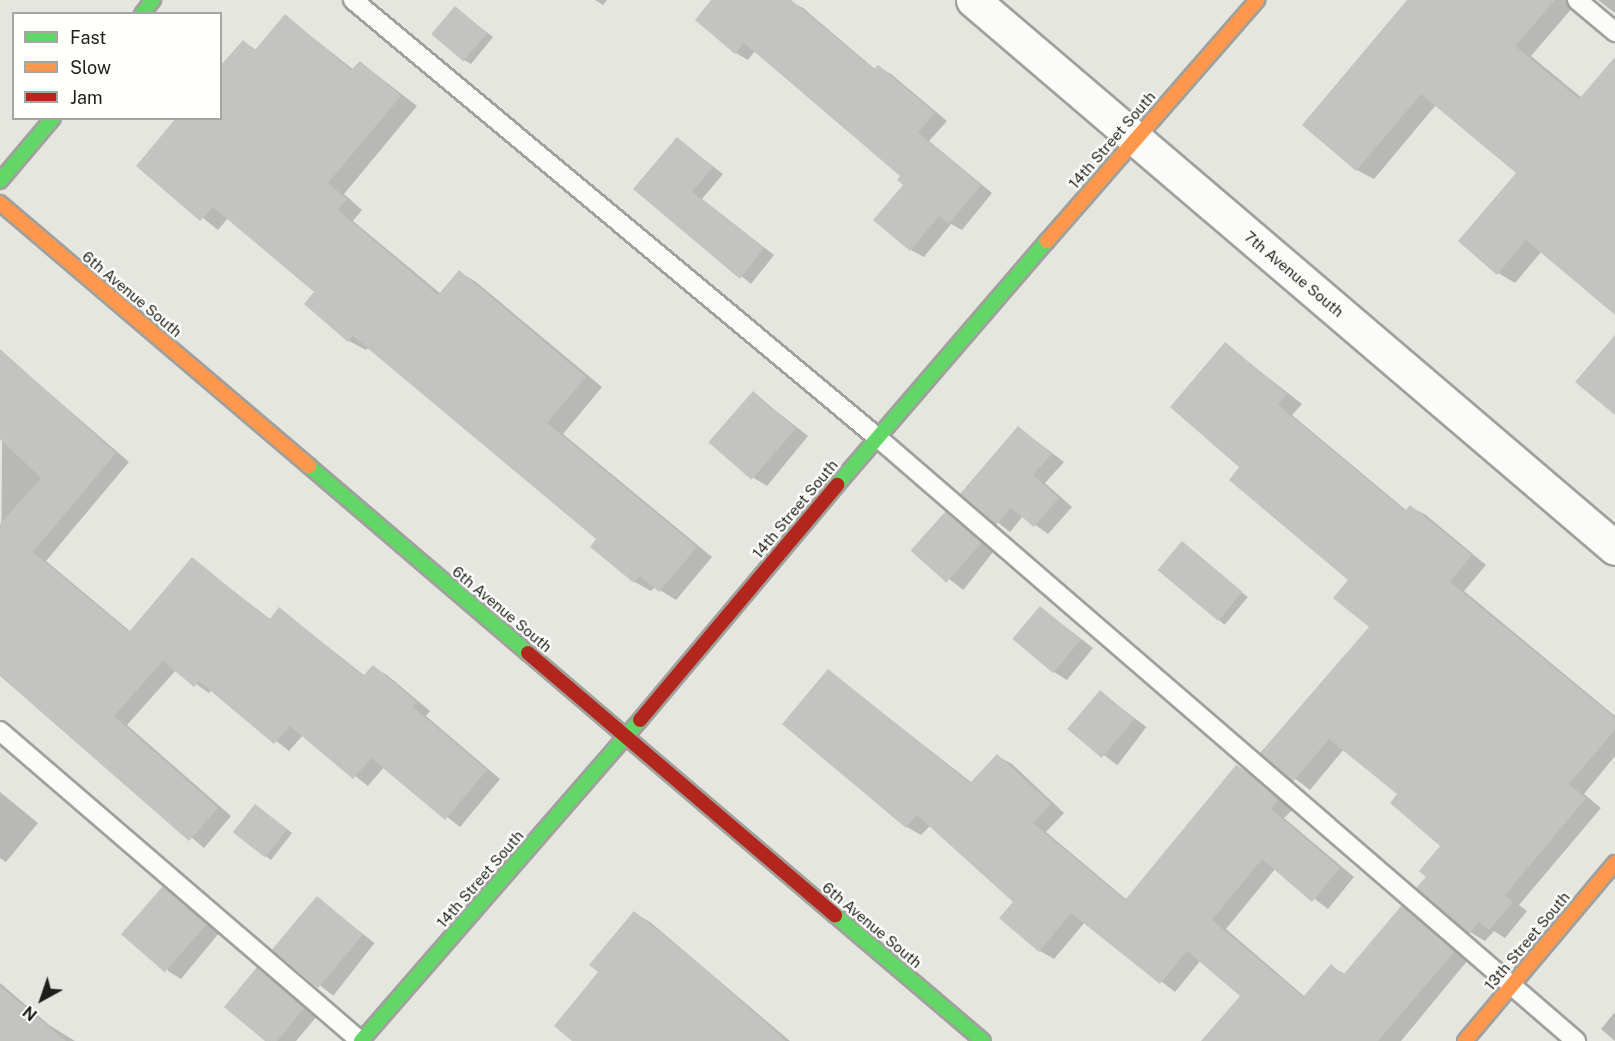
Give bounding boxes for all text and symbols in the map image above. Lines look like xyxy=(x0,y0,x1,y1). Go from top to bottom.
legend xyxy=(12,12,222,120)
text: Fast xyxy=(70,27,106,48)
text: Slow xyxy=(70,57,111,78)
text: Jam xyxy=(70,87,103,108)
street label: 14th Street South xyxy=(1065,88,1159,192)
street label: 7th Avenue South xyxy=(1241,227,1347,321)
street label: 6th Avenue South xyxy=(79,247,185,341)
street label: 14th Street South xyxy=(749,456,841,562)
street label: 6th Avenue South xyxy=(449,562,555,656)
street label: 14th Street South xyxy=(433,827,527,931)
street label: 6th Avenue South xyxy=(819,878,925,972)
street label: 13th Street South xyxy=(1481,888,1573,994)
north arrow xyxy=(12,969,72,1029)
text: N xyxy=(19,1002,41,1024)

